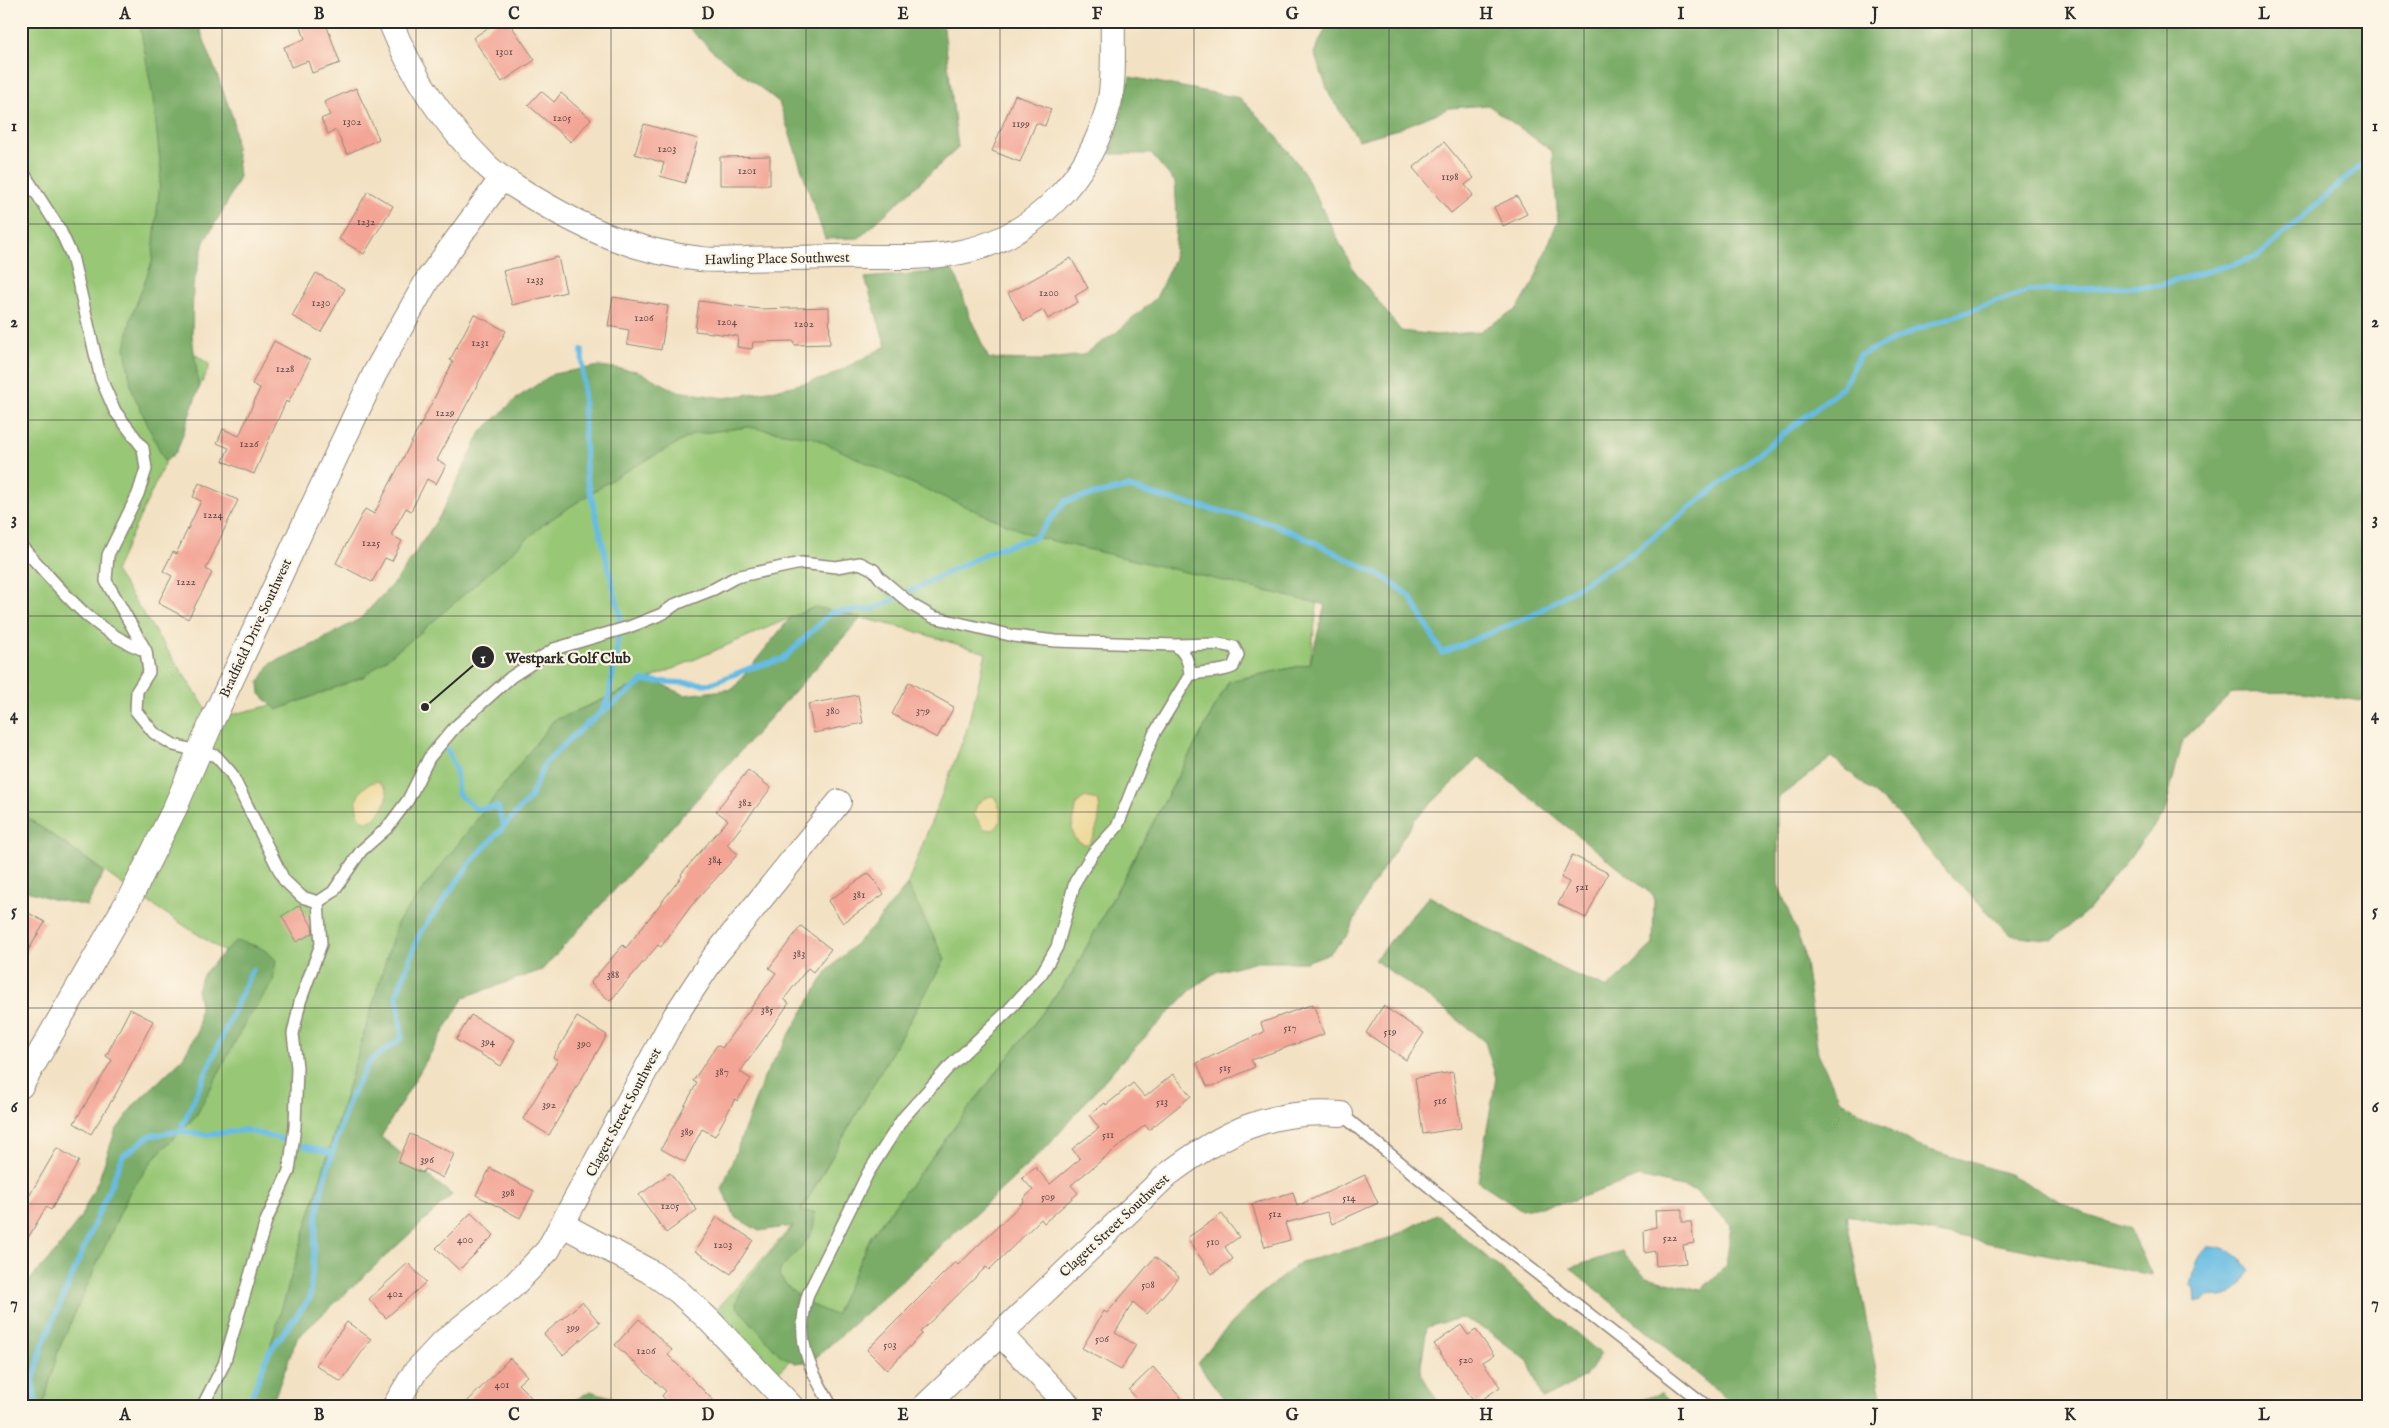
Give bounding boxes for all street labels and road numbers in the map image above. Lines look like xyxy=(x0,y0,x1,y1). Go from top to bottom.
street label: Hawling Place Southwest xyxy=(704,249,850,269)
street label: Bradfield Drive Southwest xyxy=(216,556,296,701)
street label: Clagett Street Southwest xyxy=(582,1045,666,1180)
street label: Clagett Street Southwest xyxy=(1056,1170,1173,1281)

